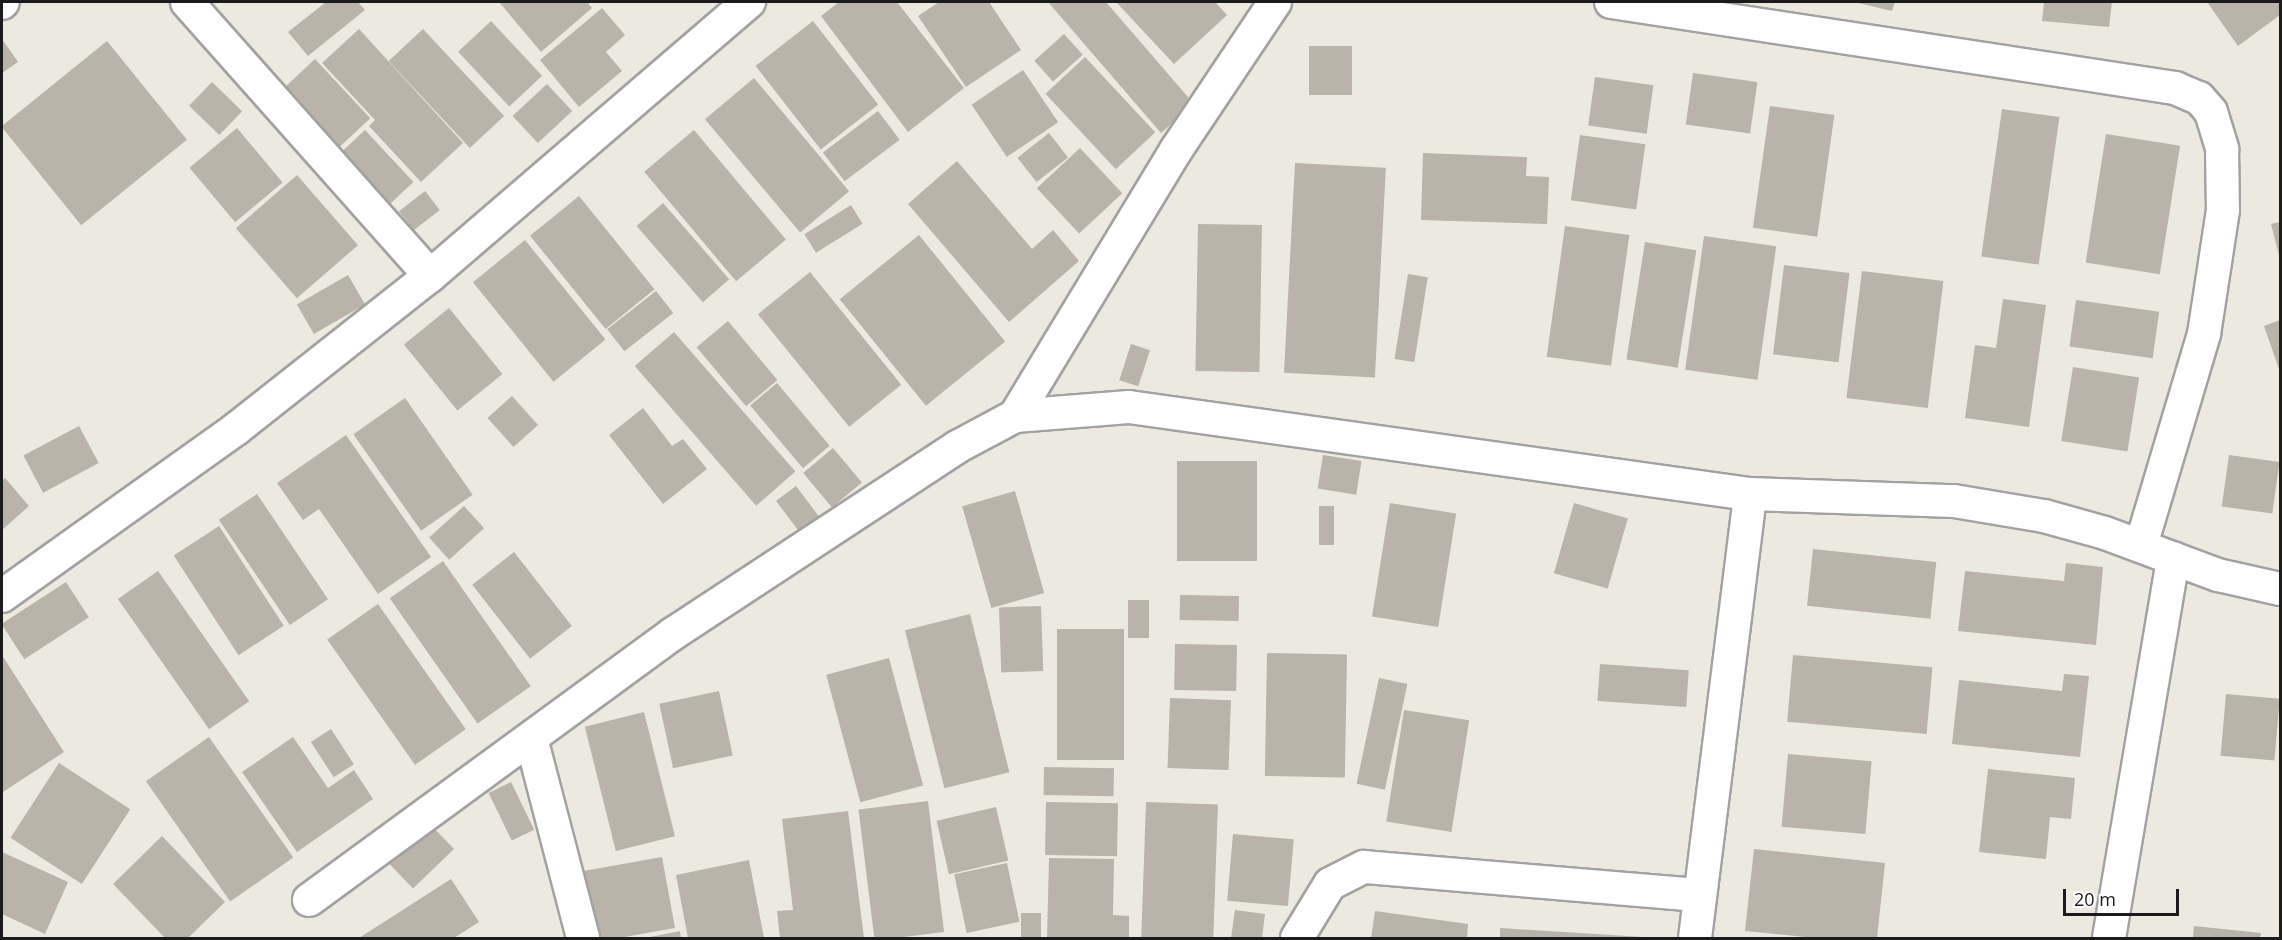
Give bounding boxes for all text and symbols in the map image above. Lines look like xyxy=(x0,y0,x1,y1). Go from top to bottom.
scale bar xyxy=(2066,877,2182,915)
text: 20 m xyxy=(2074,887,2116,911)

